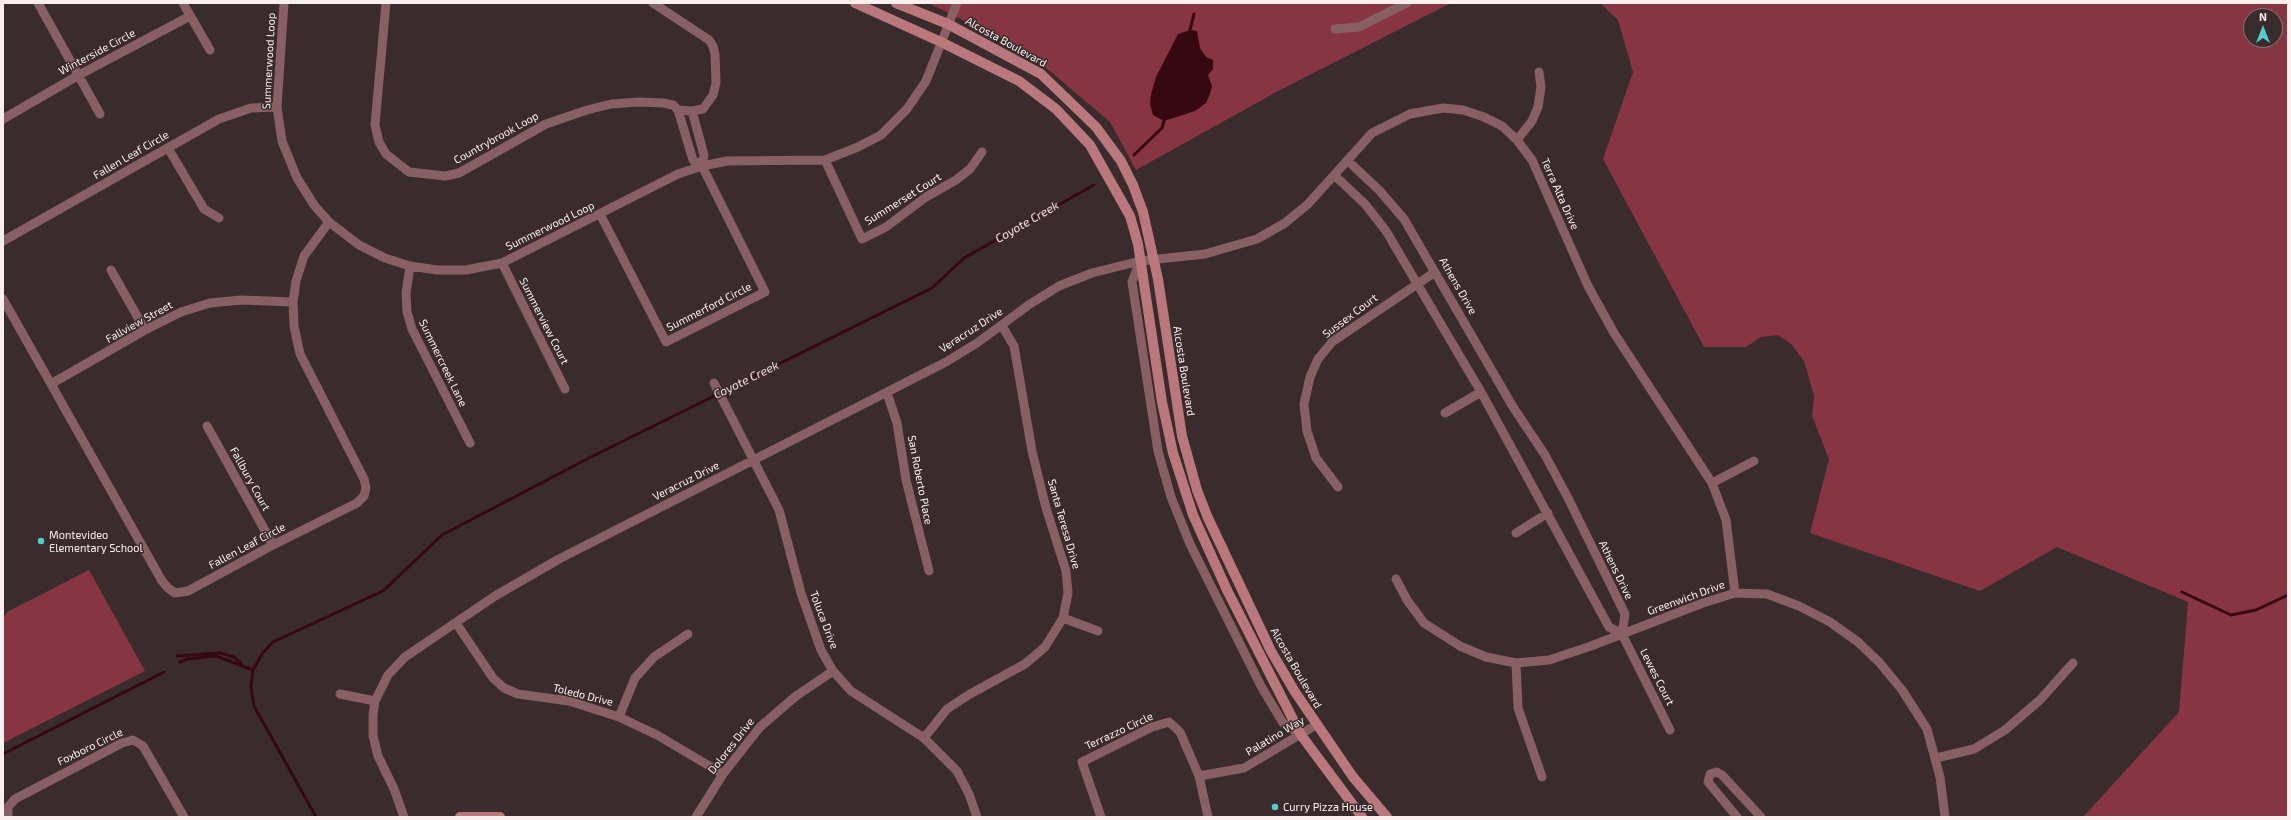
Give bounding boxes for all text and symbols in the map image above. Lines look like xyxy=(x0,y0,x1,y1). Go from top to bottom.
north arrow xyxy=(2243,8,2283,48)
text: N xyxy=(2259,10,2267,23)
street label: Summerwood Loop xyxy=(260,12,278,110)
street label: Alcosta Boulevard xyxy=(963,14,1049,70)
street label: Winterside Circle xyxy=(56,26,138,78)
street label: Countrybrook Loop xyxy=(451,109,541,167)
street label: Fallen Leaf Circle xyxy=(91,128,171,182)
street label: Terra Alta Drive xyxy=(1538,156,1582,232)
street label: Summerset Court xyxy=(862,170,944,228)
water label: Coyote Creek xyxy=(993,198,1061,246)
street label: Summerwood Loop xyxy=(504,199,596,253)
street label: Athens Drive xyxy=(1436,255,1480,317)
street label: Summerview Court xyxy=(516,276,572,366)
street label: Summerford Circle xyxy=(664,280,754,334)
street label: Sussex Court xyxy=(1320,291,1380,341)
street label: Fallview Street xyxy=(103,298,175,346)
street label: Veracruz Drive xyxy=(937,305,1005,355)
street label: Summercreek Lane xyxy=(416,317,470,409)
street label: Alcosta Boulevard xyxy=(1170,325,1198,417)
water label: Coyote Creek xyxy=(711,358,781,402)
street label: San Roberto Place xyxy=(905,434,935,526)
street label: Fallbury Court xyxy=(227,445,273,513)
street label: Veracruz Drive xyxy=(651,459,721,503)
street label: Santa Teresa Drive xyxy=(1045,478,1083,570)
street label: Fallen Leaf Circle xyxy=(206,520,288,572)
place label: Montevideo Elementary School xyxy=(49,528,143,554)
marker: Montevideo Elementary School xyxy=(36,536,46,546)
street label: Athens Drive xyxy=(1596,538,1636,602)
street label: Greenwich Drive xyxy=(1645,578,1727,618)
street label: Toluca Drive xyxy=(807,589,841,651)
street label: Alcosta Boulevard xyxy=(1268,625,1324,711)
street label: Lewes Court xyxy=(1637,646,1677,708)
street label: Toledo Drive xyxy=(551,681,615,709)
street label: Terrazzo Circle xyxy=(1083,709,1155,753)
street label: Palatino Way xyxy=(1243,713,1307,759)
street label: Dolores Drive xyxy=(705,715,757,777)
street label: Foxboro Circle xyxy=(55,726,125,768)
place label: Curry Pizza House xyxy=(1283,800,1373,814)
marker: Curry Pizza House xyxy=(1270,802,1280,812)

